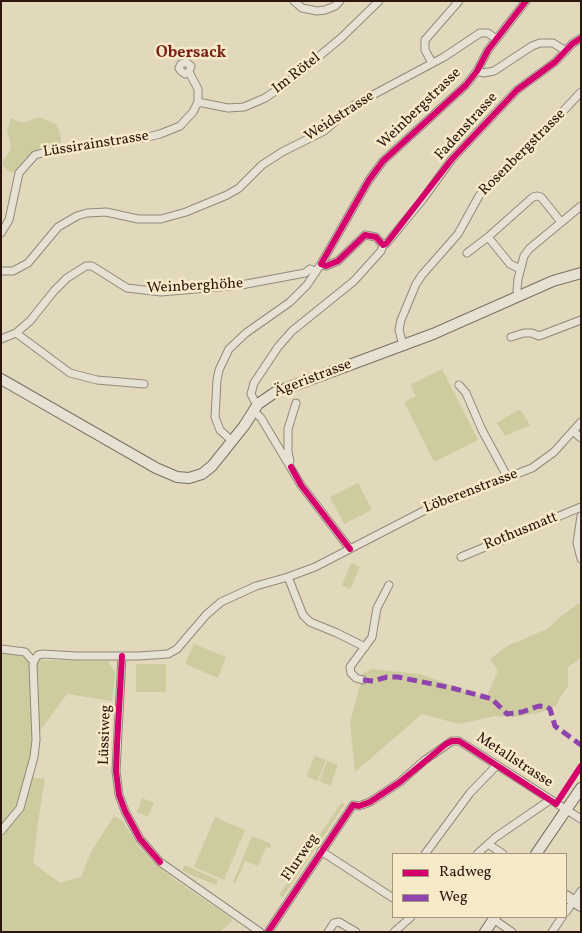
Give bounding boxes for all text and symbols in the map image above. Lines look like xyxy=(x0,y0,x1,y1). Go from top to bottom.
district label: Obersack xyxy=(156,44,226,64)
street label: Im Rötel xyxy=(269,50,325,98)
street label: Weinbergstrasse xyxy=(375,65,465,153)
street label: Weidstrasse xyxy=(302,88,378,146)
street label: Fadenstrasse xyxy=(432,89,502,165)
street label: Rosenbergstrasse xyxy=(476,106,570,200)
street label: Lüssirainstrasse xyxy=(42,128,150,162)
street label: Weinberghöhe xyxy=(146,275,244,299)
street label: Ägeristrasse xyxy=(272,356,354,402)
street label: Löberenstrasse xyxy=(421,466,521,518)
street label: Rothusmatt xyxy=(482,509,560,555)
street label: Lüssiweg xyxy=(96,704,116,766)
street label: Metallstrasse xyxy=(472,730,556,792)
street label: Flurweg xyxy=(278,831,324,885)
legend xyxy=(392,853,567,918)
text: Radweg xyxy=(439,862,491,883)
text: Weg xyxy=(439,887,468,908)

